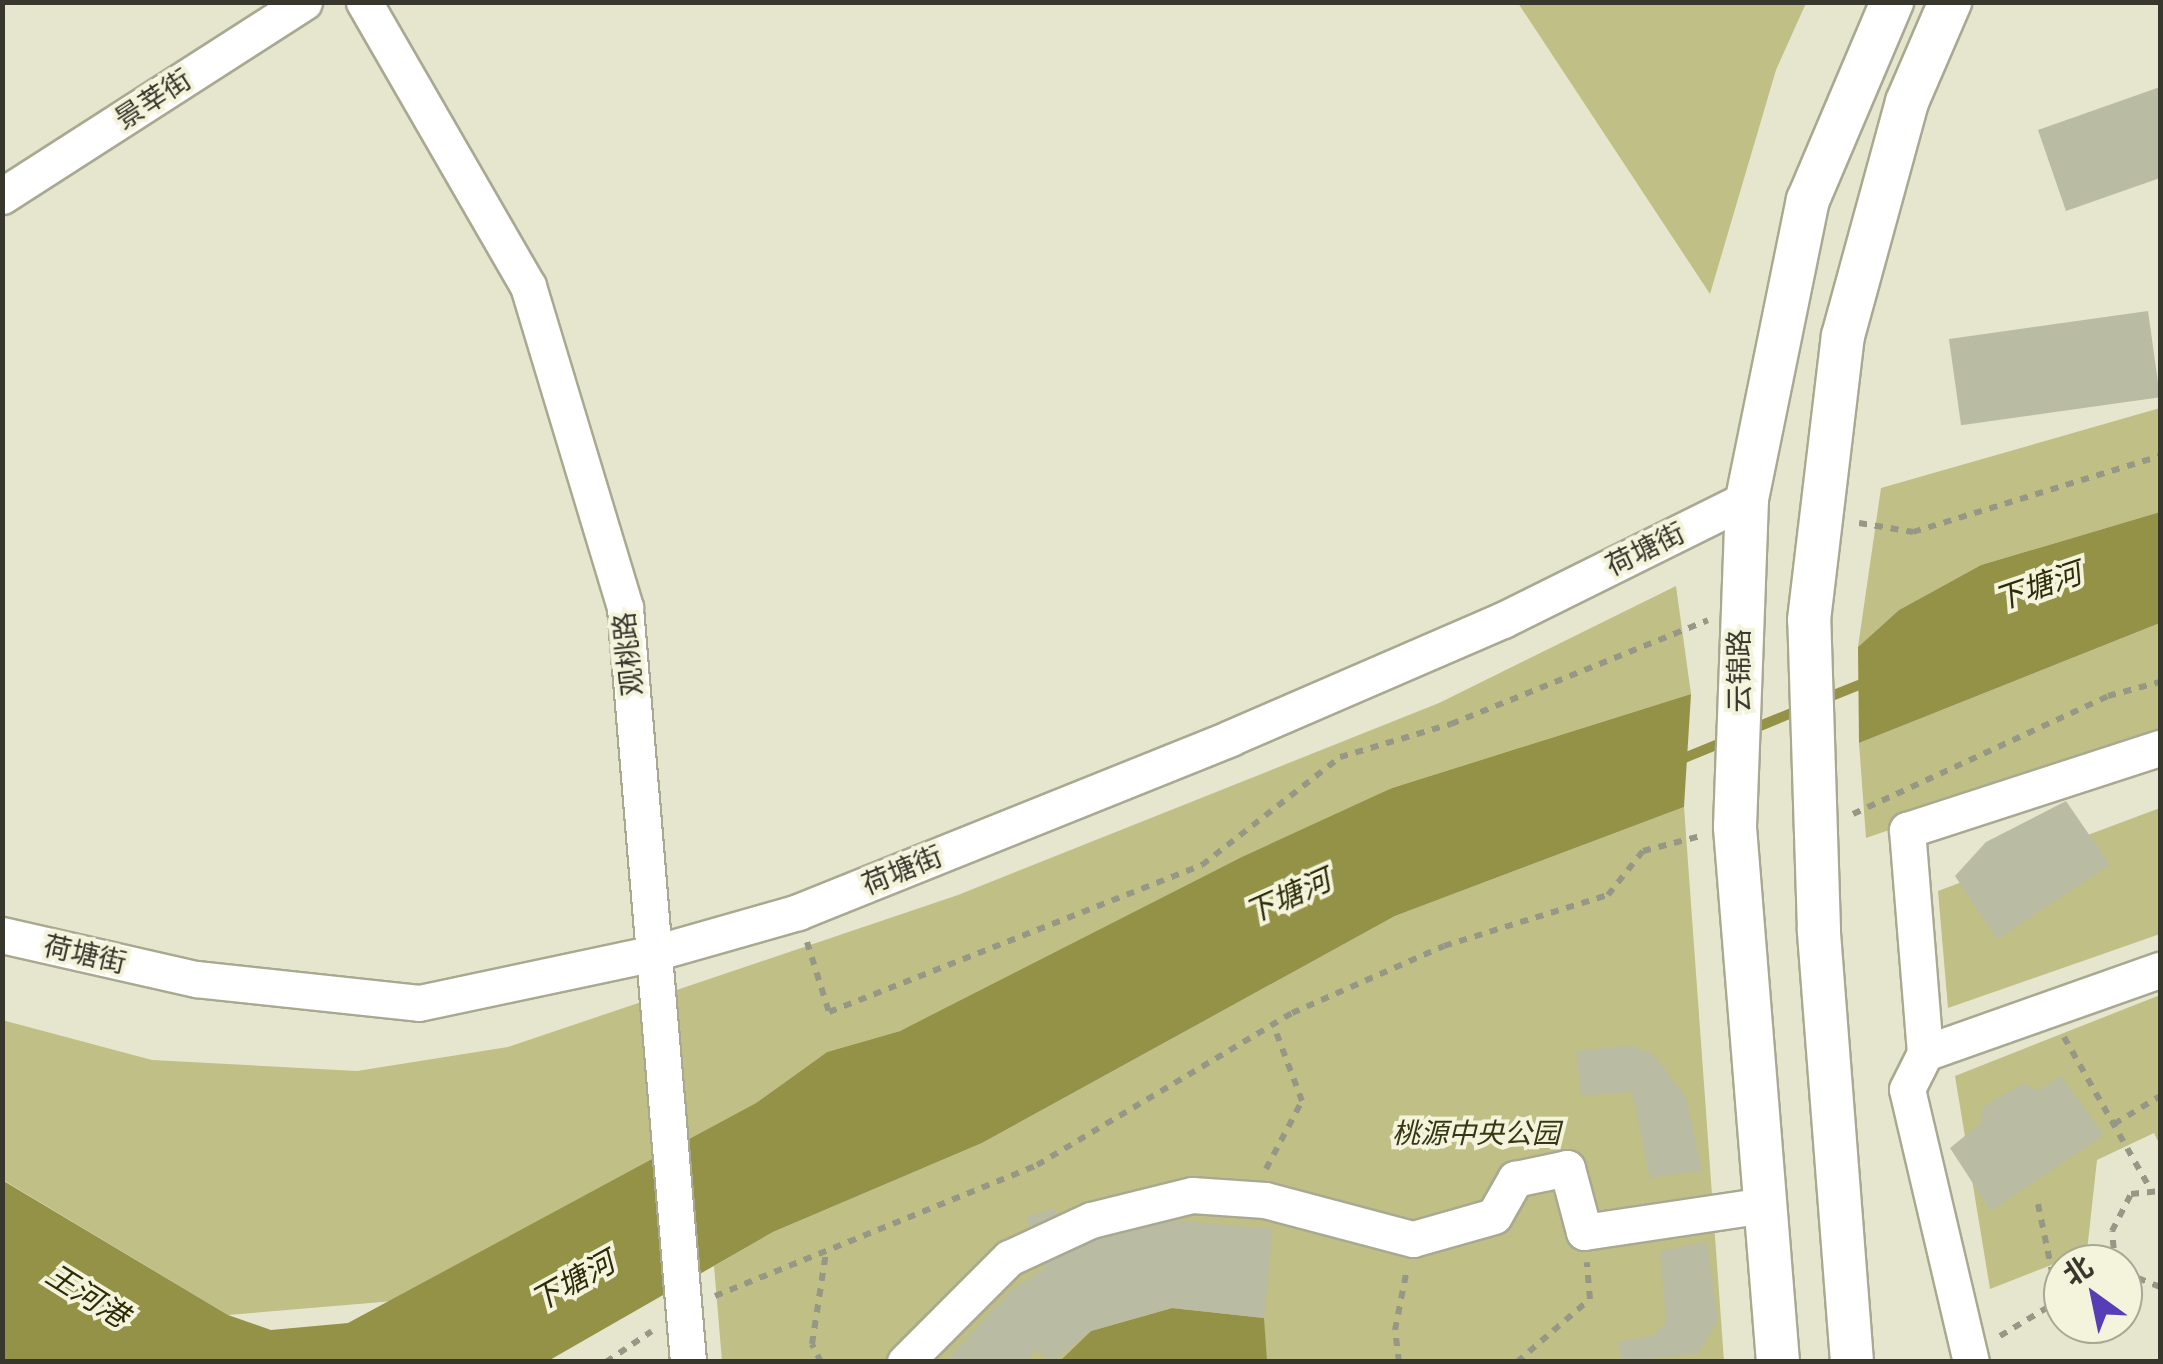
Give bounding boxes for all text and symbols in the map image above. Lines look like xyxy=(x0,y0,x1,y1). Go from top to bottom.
street label: 景莘街 xyxy=(109,62,197,136)
street label: 荷塘街 xyxy=(1600,515,1690,583)
water label: 下塘河 xyxy=(1990,555,2086,619)
street label: 观桃路 xyxy=(607,610,649,698)
street label: 云锦路 xyxy=(1722,629,1756,713)
street label: 荷塘街 xyxy=(857,839,947,901)
water label: 下塘河 xyxy=(1240,862,1336,932)
street label: 荷塘街 xyxy=(40,928,130,980)
park label: 桃源中央公园 xyxy=(1392,1116,1560,1150)
water label: 下塘河 xyxy=(525,1244,621,1320)
north arrow xyxy=(2043,1244,2143,1344)
text: 北 xyxy=(2056,1247,2100,1294)
water label: 王河港 xyxy=(39,1257,135,1335)

